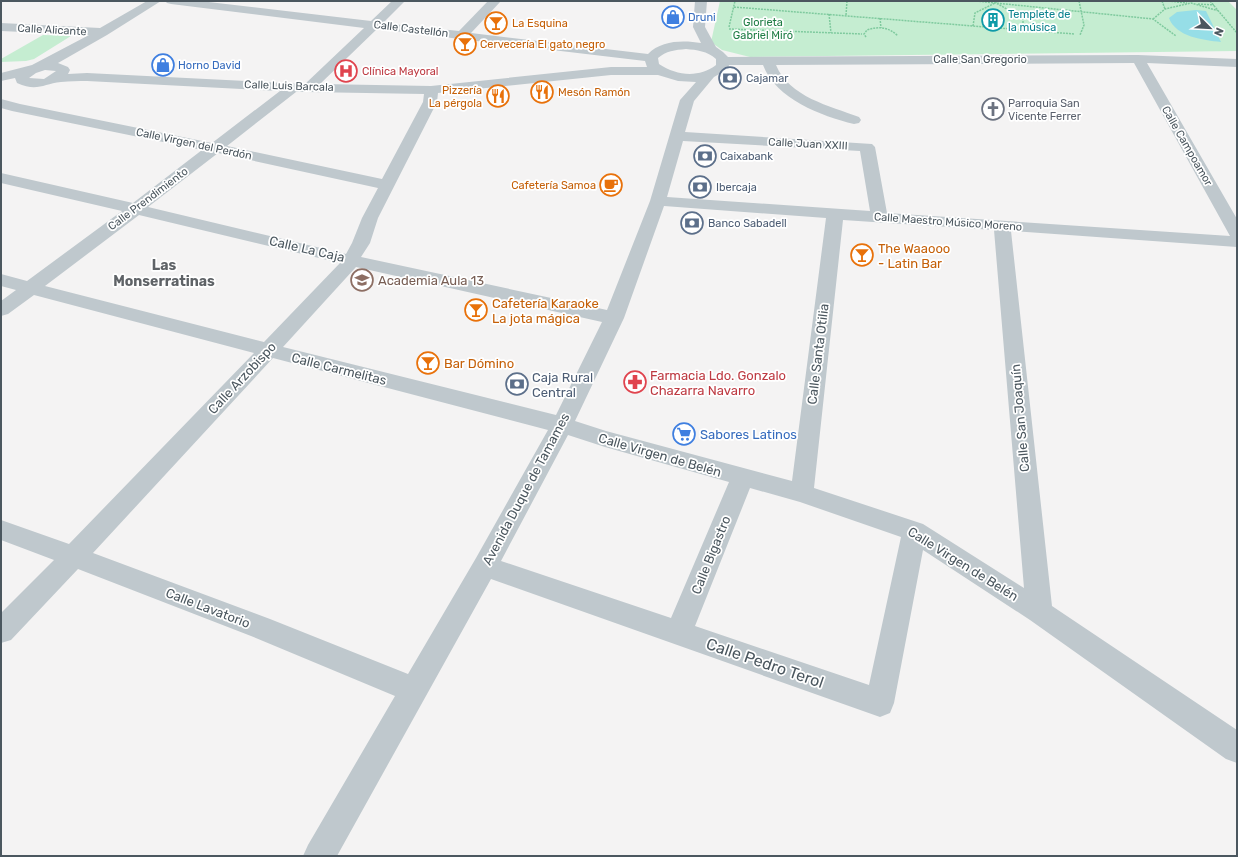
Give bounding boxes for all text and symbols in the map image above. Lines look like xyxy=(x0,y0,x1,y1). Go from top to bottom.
shop icon: Druni xyxy=(660,4,686,30)
building icon: Templete de la música xyxy=(980,7,1006,33)
place label: Templete de la música xyxy=(1008,8,1070,34)
north arrow xyxy=(1190,8,1230,48)
bar icon: La Esquina xyxy=(483,10,509,36)
place label: Druni xyxy=(688,11,716,24)
park label: Glorieta Gabriel Miró xyxy=(733,16,793,42)
place label: La Esquina xyxy=(512,17,568,30)
street label: Calle Castellón xyxy=(373,18,449,40)
street label: Calle Alicante xyxy=(17,22,87,38)
text: N xyxy=(1211,26,1226,38)
bar icon: Cervecería El gato negro xyxy=(452,31,478,57)
place label: Cervecería El gato negro xyxy=(480,38,605,51)
shop icon: Horno David xyxy=(150,52,176,78)
street label: Calle San Gregorio xyxy=(933,53,1027,66)
hospital icon: Clínica Mayoral xyxy=(333,58,359,84)
place label: Horno David xyxy=(178,59,241,72)
place label: Clínica Mayoral xyxy=(362,65,439,78)
bank icon: Cajamar xyxy=(717,65,743,91)
place label: Cajamar xyxy=(746,72,789,85)
street label: Calle Luis Barcala xyxy=(244,78,334,94)
restaurant icon: Mesón Ramón xyxy=(529,79,555,105)
restaurant icon: Pizzería La pérgola xyxy=(485,83,511,109)
place label: Pizzería La pérgola xyxy=(429,84,482,110)
place label: Mesón Ramón xyxy=(558,86,630,99)
church icon: Parroquia San Vicente Ferrer xyxy=(980,96,1006,122)
place label: Parroquia San Vicente Ferrer xyxy=(1008,97,1082,123)
street label: Calle Campoamor xyxy=(1159,104,1216,189)
street label: Calle Virgen del Perdón xyxy=(135,125,253,163)
street label: Calle Juan XXIII xyxy=(768,135,848,153)
bank icon: Caixabank xyxy=(692,143,718,169)
place label: Caixabank xyxy=(720,150,773,163)
street label: Calle Prendimiento xyxy=(106,165,190,233)
cafe icon: Cafetería Samoa xyxy=(598,172,624,198)
bank icon: Ibercaja xyxy=(687,174,713,200)
place label: Cafetería Samoa xyxy=(511,179,596,192)
place label: Ibercaja xyxy=(716,181,757,194)
bank icon: Banco Sabadell xyxy=(679,210,705,236)
street label: Calle Maestro Músico Moreno xyxy=(873,210,1023,234)
place label: Banco Sabadell xyxy=(708,217,787,230)
street label: Calle La Caja xyxy=(268,233,346,265)
place label: The Waaooo - Latin Bar xyxy=(878,241,950,271)
bar icon: The Waaooo - Latin Bar xyxy=(849,242,875,268)
district label: Las Monserratinas xyxy=(113,257,215,290)
school or university icon: Academia Aula 13 xyxy=(349,267,375,293)
place label: Academia Aula 13 xyxy=(378,273,484,288)
place label: Cafetería Karaoke La jota mágica xyxy=(492,296,599,327)
bar icon: Cafetería Karaoke La jota mágica xyxy=(463,297,489,323)
street label: Calle Santa Otilia xyxy=(804,303,832,405)
street label: Calle Arzobispo xyxy=(205,339,279,417)
street label: Calle Carmelitas xyxy=(290,350,388,388)
bar icon: Bar Dómino xyxy=(415,350,441,376)
place label: Bar Dómino xyxy=(444,356,514,371)
street label: Calle San Joaquín xyxy=(1008,363,1032,473)
place label: Farmacia Ldo. Gonzalo Chazarra Navarro xyxy=(650,368,786,398)
pharmacy icon: Farmacia Ldo. Gonzalo Chazarra Navarro xyxy=(622,369,648,395)
place label: Caja Rural Central xyxy=(532,370,593,400)
bank icon: Caja Rural Central xyxy=(504,371,530,397)
street label: Avenida Duque de Tamames xyxy=(479,410,573,568)
supermarket icon: Sabores Latinos xyxy=(671,421,697,447)
place label: Sabores Latinos xyxy=(700,427,797,442)
street label: Calle Virgen de Belén xyxy=(596,430,723,481)
street label: Calle Bigastro xyxy=(688,514,734,597)
street label: Calle Virgen de Belén xyxy=(905,524,1021,605)
street label: Calle Lavatorio xyxy=(164,585,252,631)
street label: Calle Pedro Terol xyxy=(704,634,826,692)

